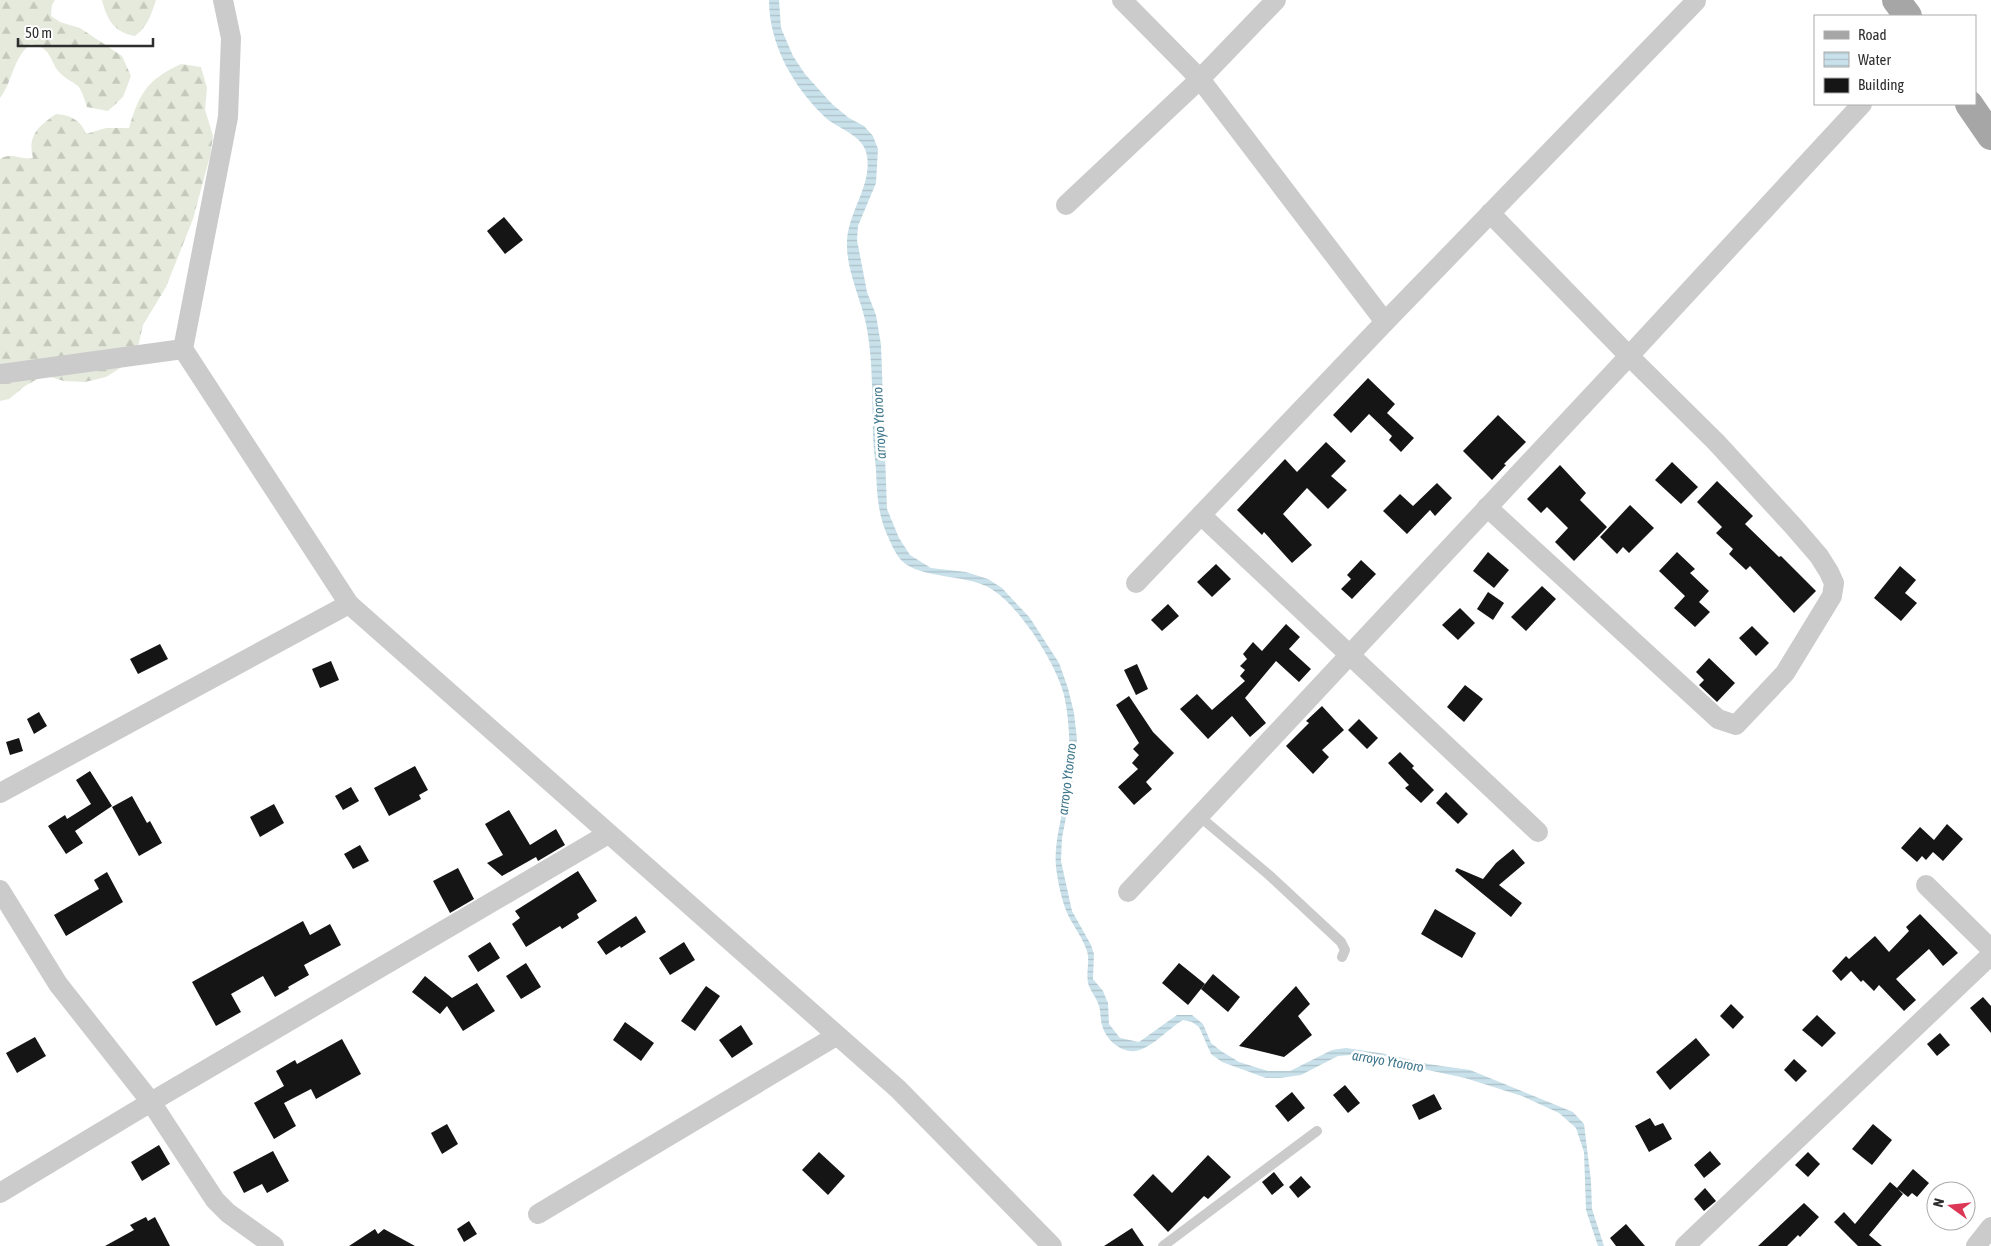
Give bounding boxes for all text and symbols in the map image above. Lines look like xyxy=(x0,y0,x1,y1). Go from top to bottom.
scale bar xyxy=(18,15,152,47)
legend xyxy=(1814,15,1976,105)
text: 50 m xyxy=(25,24,52,41)
text: Road xyxy=(1858,26,1887,43)
text: Water xyxy=(1858,51,1891,68)
text: Building xyxy=(1858,76,1904,93)
water label: arroyo Ytororo xyxy=(869,386,889,459)
water label: arroyo Ytororo xyxy=(1055,742,1079,816)
water label: arroyo Ytororo xyxy=(1351,1047,1425,1075)
north arrow xyxy=(1926,1181,1976,1231)
text: N xyxy=(1930,1197,1947,1209)

